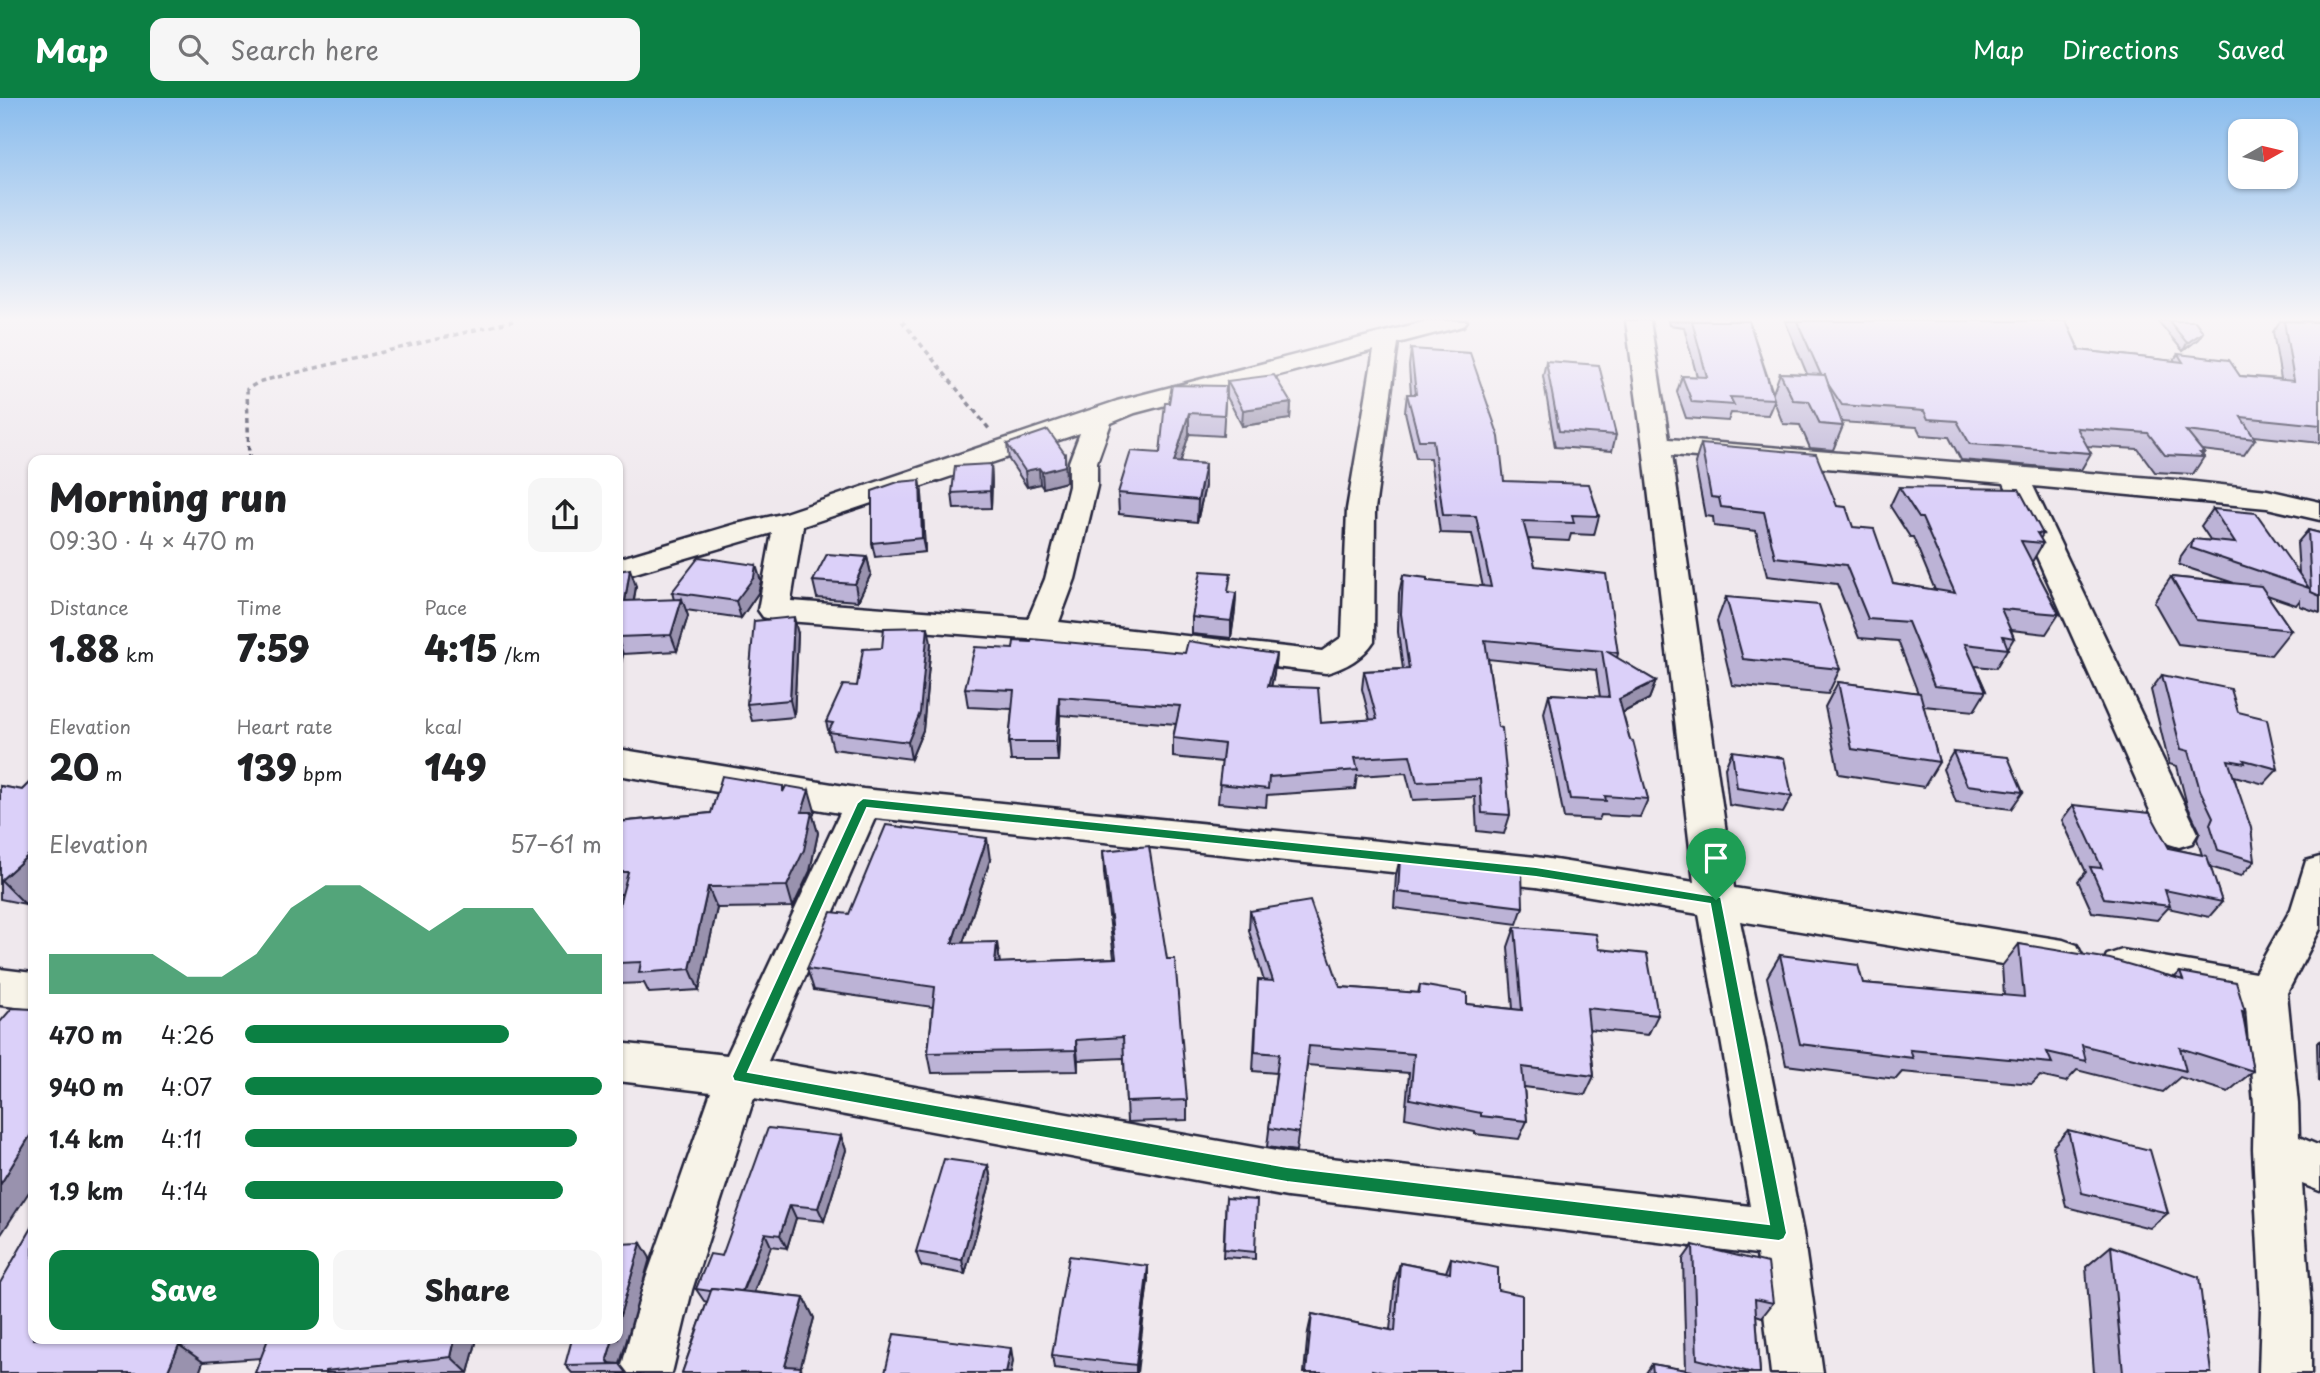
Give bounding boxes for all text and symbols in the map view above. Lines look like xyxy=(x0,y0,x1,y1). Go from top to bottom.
search box xyxy=(150,18,640,81)
text: Map xyxy=(35,24,108,74)
icon: search xyxy=(174,30,212,68)
text: Search here xyxy=(230,30,379,69)
text: Map xyxy=(1973,31,2024,67)
text: Directions xyxy=(2062,31,2179,67)
text: Saved xyxy=(2217,31,2285,67)
north arrow xyxy=(2228,119,2298,189)
map controls xyxy=(2228,119,2298,189)
text: Morning run xyxy=(49,468,287,525)
button: share xyxy=(528,478,602,552)
text: 09:30 · 4 × 470 m xyxy=(49,523,255,558)
text: Distance xyxy=(49,593,129,621)
text: Time xyxy=(237,593,282,621)
text: Pace xyxy=(424,593,467,621)
text: 1.88 xyxy=(49,621,120,674)
text: 7:59 xyxy=(237,621,309,674)
text: 4:15 xyxy=(424,621,498,674)
text: km xyxy=(120,640,154,668)
text: /km xyxy=(498,640,541,668)
text: Elevation xyxy=(49,712,131,740)
text: Heart rate xyxy=(237,712,333,740)
text: kcal xyxy=(424,712,462,740)
text: 20 xyxy=(49,740,99,793)
text: 139 xyxy=(237,740,297,793)
text: 149 xyxy=(424,740,487,793)
text: m xyxy=(99,759,123,787)
text: bpm xyxy=(297,759,343,787)
text: Elevation xyxy=(49,826,148,861)
text: 57–61 m xyxy=(510,826,602,861)
pin xyxy=(1686,828,1746,900)
icon: arrive xyxy=(1697,839,1735,877)
text: 470 m xyxy=(49,1017,123,1052)
text: 4:26 xyxy=(161,1017,214,1052)
text: 940 m xyxy=(49,1069,124,1104)
text: 4:07 xyxy=(161,1069,212,1104)
text: 1.4 km xyxy=(49,1121,124,1156)
text: 4:11 xyxy=(161,1121,202,1156)
text: 1.9 km xyxy=(49,1173,123,1208)
text: 4:14 xyxy=(161,1173,208,1208)
button: Save xyxy=(49,1250,319,1330)
button: Share xyxy=(333,1250,602,1330)

